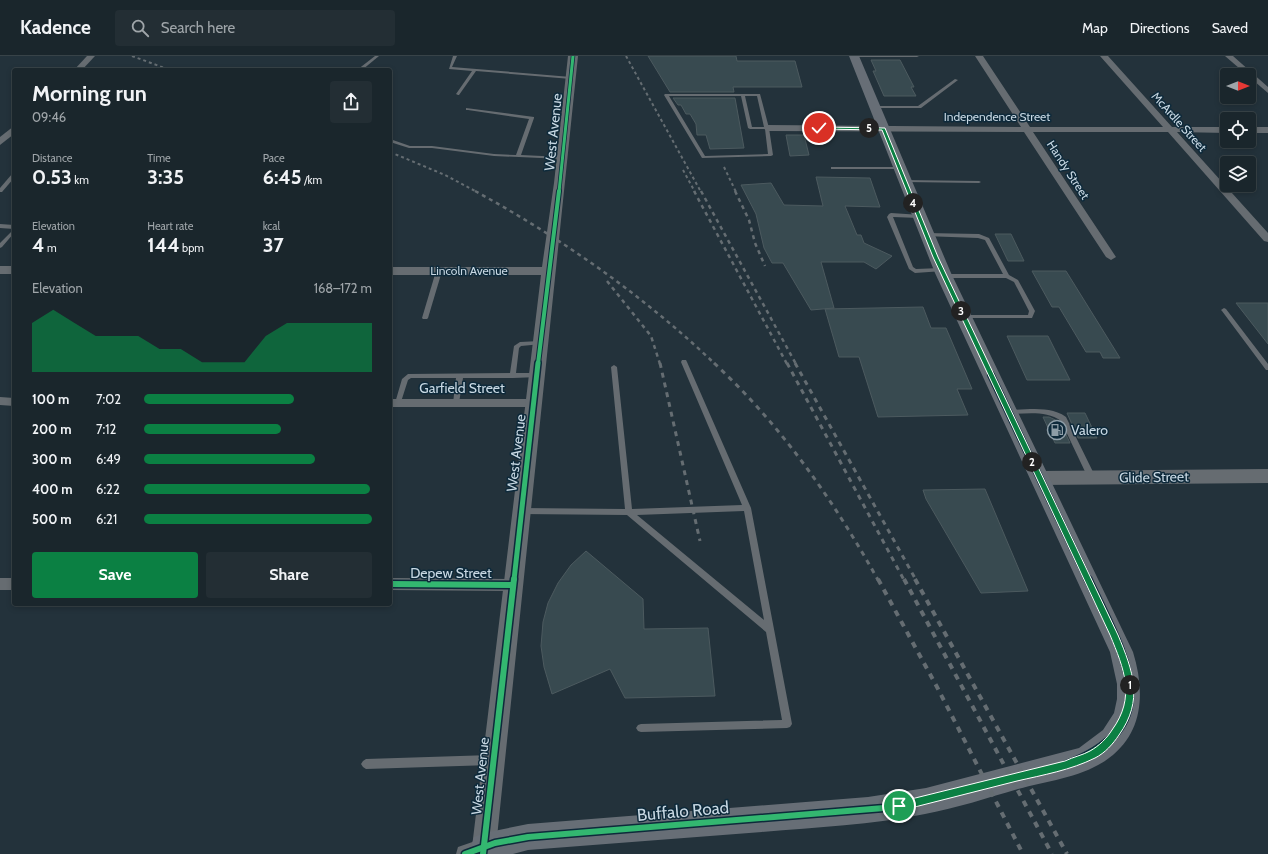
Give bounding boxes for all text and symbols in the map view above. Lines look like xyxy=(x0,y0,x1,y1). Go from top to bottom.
search box xyxy=(115,10,395,46)
text: Kadence xyxy=(20,16,91,39)
icon: search xyxy=(129,17,151,39)
text: Search here xyxy=(161,19,235,37)
text: Map xyxy=(1082,19,1108,37)
text: Directions xyxy=(1130,19,1190,37)
text: Saved xyxy=(1212,19,1248,37)
north arrow xyxy=(1220,68,1256,104)
map controls xyxy=(1220,68,1256,192)
text: Morning run xyxy=(32,80,147,107)
button: share xyxy=(330,81,372,123)
street label: McArdle Street xyxy=(1149,89,1210,155)
street label: West Avenue xyxy=(540,92,566,172)
text: 09:46 xyxy=(32,109,66,125)
street label: Independence Street xyxy=(944,109,1050,124)
pin xyxy=(802,111,836,145)
button: locate xyxy=(1220,112,1256,148)
icon: check xyxy=(808,117,830,139)
pin: 5 xyxy=(859,118,879,138)
text: 5 xyxy=(866,121,872,135)
street label: Handy Street xyxy=(1044,138,1093,202)
text: Distance xyxy=(32,151,73,165)
text: Time xyxy=(147,151,171,165)
text: Pace xyxy=(263,151,285,165)
button: layers xyxy=(1220,156,1256,192)
text: 0.53 xyxy=(32,165,72,189)
text: 3:35 xyxy=(147,165,184,189)
text: 6:45 xyxy=(263,165,302,189)
text: km xyxy=(72,173,89,187)
text: /km xyxy=(302,173,322,187)
pin: 4 xyxy=(903,193,923,213)
text: 4 xyxy=(910,196,916,210)
text: Elevation xyxy=(32,219,75,233)
text: Heart rate xyxy=(147,219,193,233)
text: kcal xyxy=(263,219,280,233)
text: 4 xyxy=(32,233,44,257)
text: 144 xyxy=(147,233,180,257)
text: 37 xyxy=(263,233,284,257)
text: m xyxy=(44,241,57,255)
text: bpm xyxy=(180,241,204,255)
street label: Lincoln Avenue xyxy=(430,263,508,278)
text: Elevation xyxy=(32,280,83,296)
text: 168–172 m xyxy=(314,280,372,296)
pin: 3 xyxy=(951,301,971,321)
text: 3 xyxy=(958,304,964,318)
street label: Garfield Street xyxy=(419,379,505,397)
text: 100 m xyxy=(32,391,69,407)
text: 7:02 xyxy=(96,391,121,407)
street label: West Avenue xyxy=(502,413,530,493)
fuel station icon: Valero xyxy=(1046,419,1068,441)
text: 200 m xyxy=(32,421,71,437)
text: 7:12 xyxy=(96,421,116,437)
place label: Valero xyxy=(1071,421,1108,439)
text: 300 m xyxy=(32,451,72,467)
text: 6:49 xyxy=(96,451,121,467)
pin: 2 xyxy=(1022,452,1042,472)
text: 2 xyxy=(1029,455,1035,469)
street label: Glide Street xyxy=(1119,467,1189,487)
text: 400 m xyxy=(32,481,73,497)
text: 6:22 xyxy=(96,481,120,497)
text: 500 m xyxy=(32,511,72,527)
text: 6:21 xyxy=(96,511,117,527)
button: Save xyxy=(32,552,198,598)
button: Share xyxy=(206,552,372,598)
street label: Depew Street xyxy=(410,564,492,582)
pin: 1 xyxy=(1120,675,1140,695)
text: 1 xyxy=(1128,678,1132,692)
street label: West Avenue xyxy=(467,736,493,816)
pin xyxy=(882,789,916,823)
icon: arrive xyxy=(888,795,910,817)
street label: Buffalo Road xyxy=(636,797,730,825)

